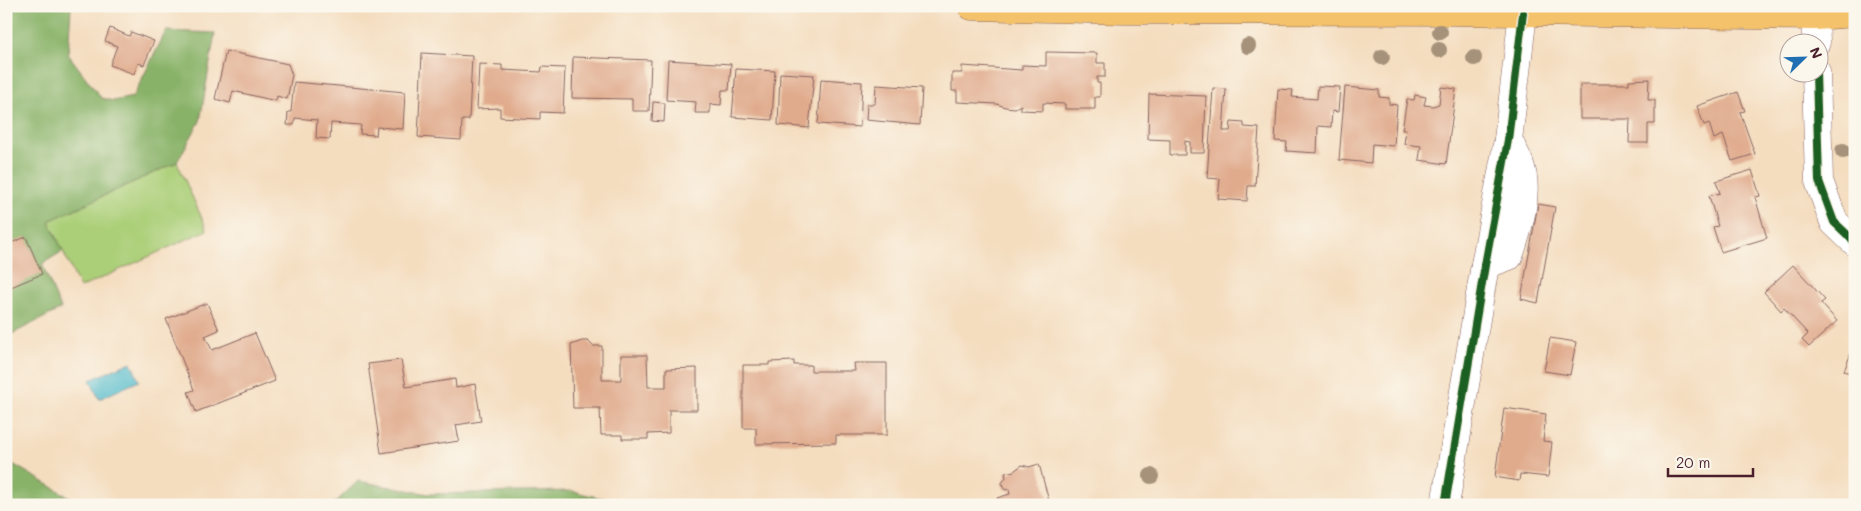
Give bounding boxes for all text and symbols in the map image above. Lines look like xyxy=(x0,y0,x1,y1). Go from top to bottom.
north arrow xyxy=(1778,32,1828,82)
text: N xyxy=(1806,44,1827,61)
scale bar xyxy=(1668,446,1754,478)
text: 20 m xyxy=(1676,452,1710,472)

